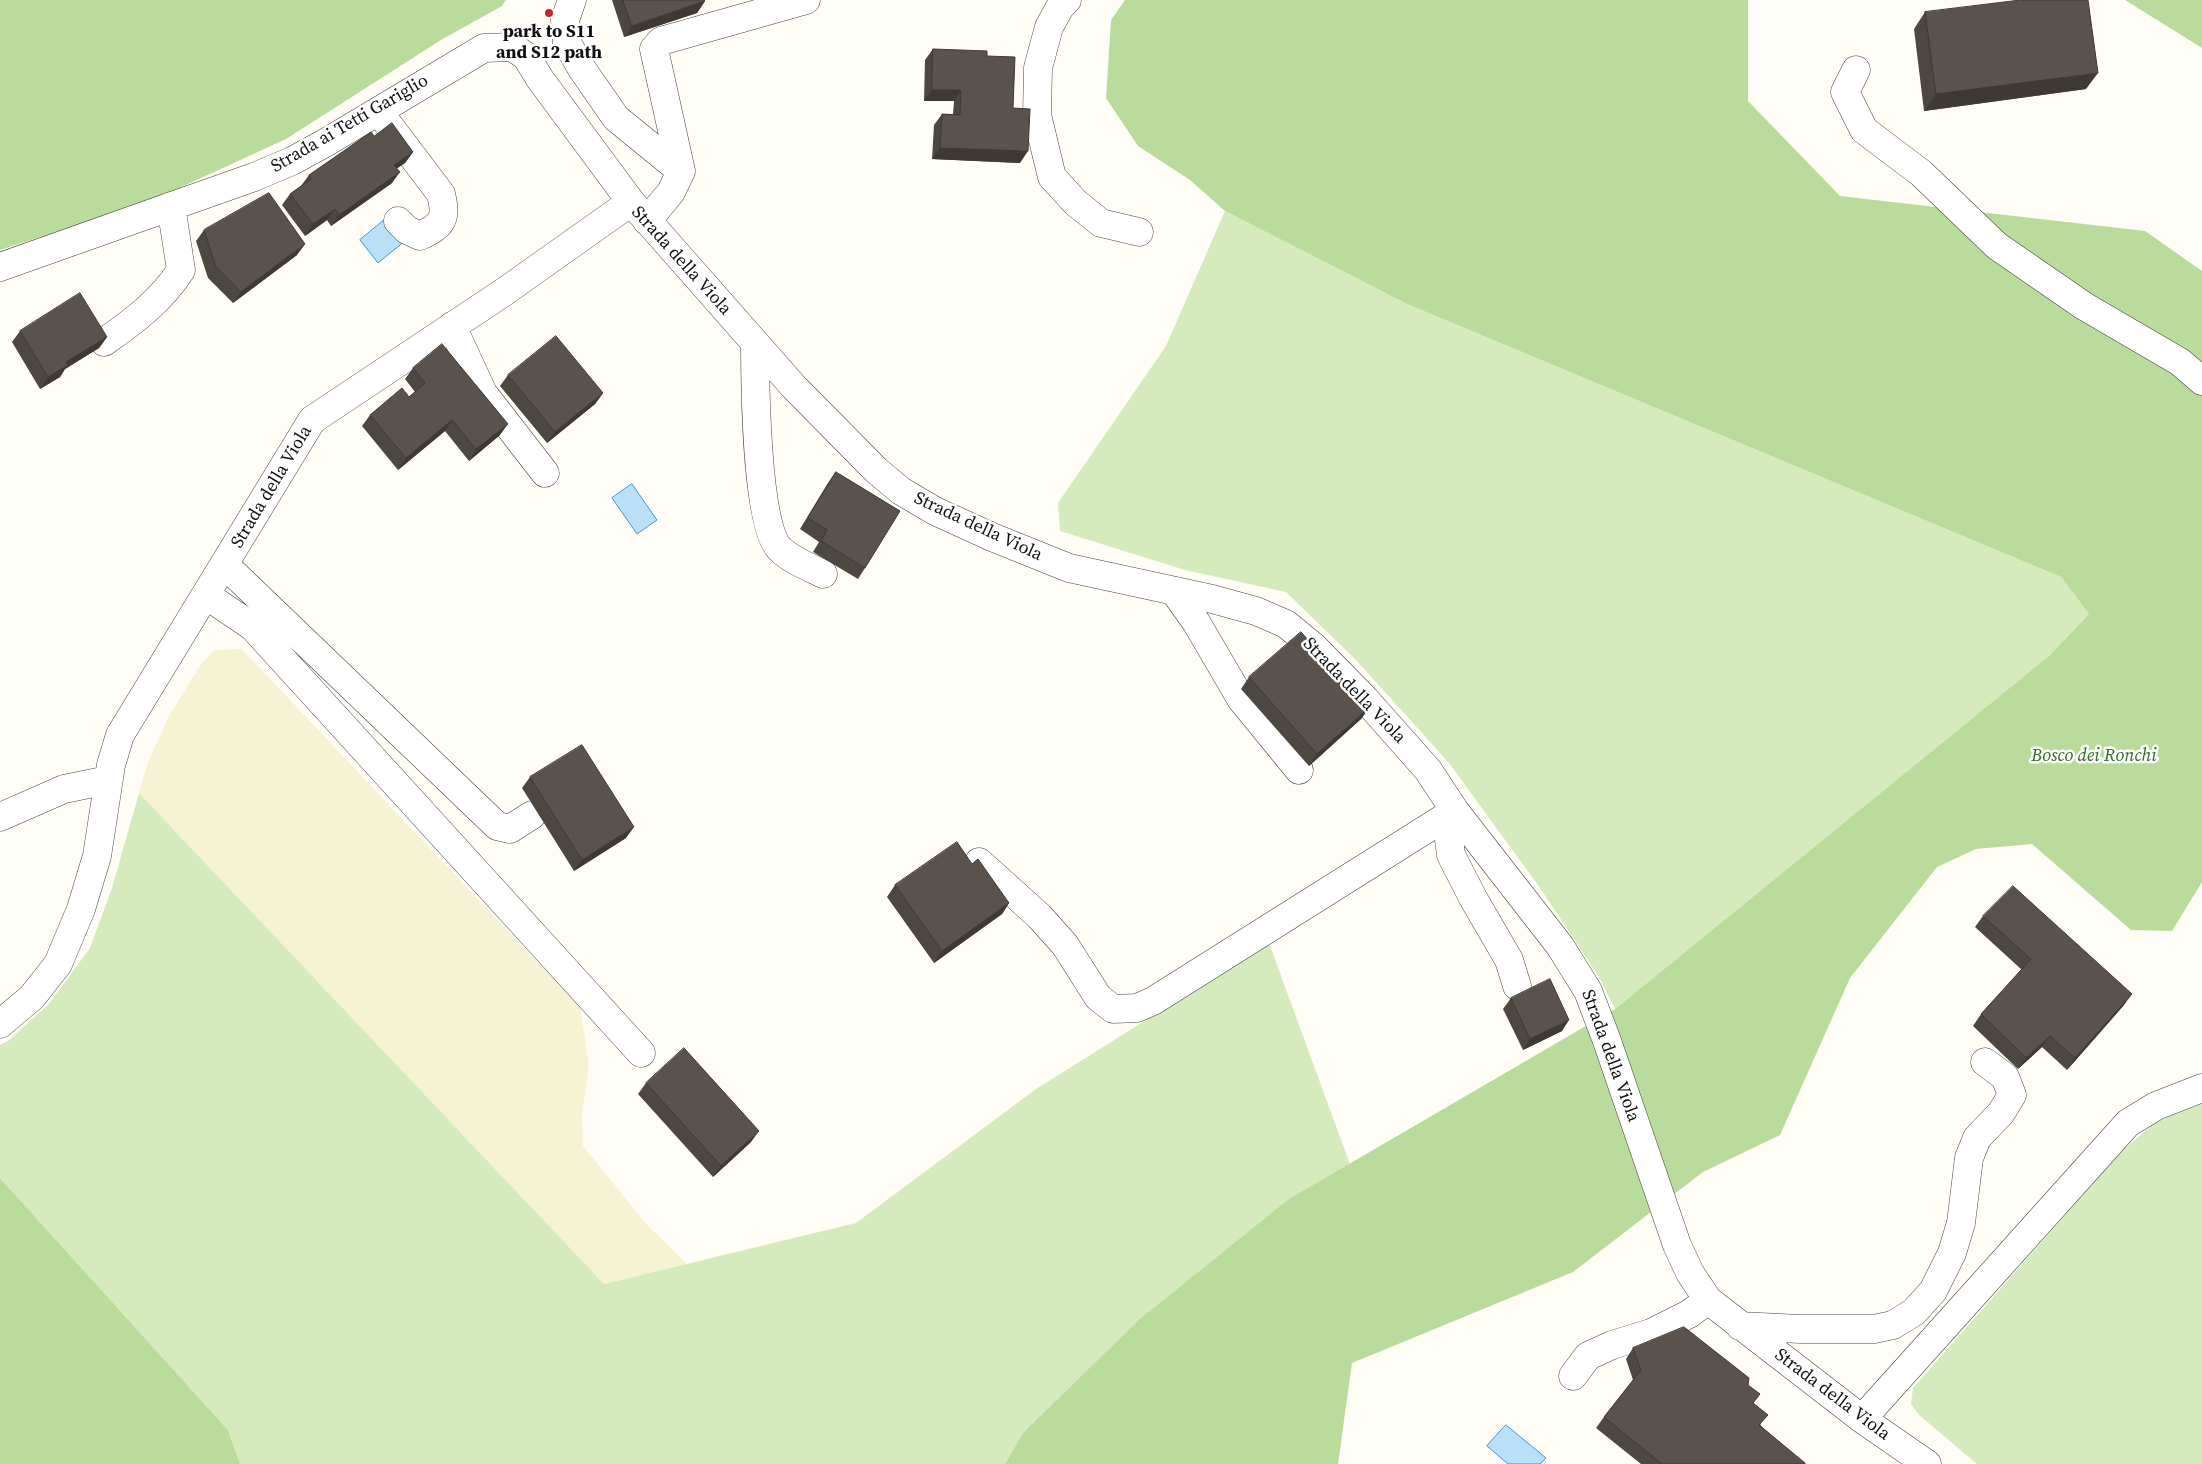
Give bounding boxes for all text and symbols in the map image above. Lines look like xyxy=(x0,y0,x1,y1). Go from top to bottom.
marker: park to S11 and S12 path xyxy=(543,7,555,19)
place label: park to S11 and S12 path xyxy=(496,21,602,64)
street label: Strada ai Tetti Gariglio xyxy=(268,70,432,178)
street label: Strada della Viola xyxy=(626,202,736,320)
street label: Strada della Viola xyxy=(227,422,317,552)
street label: Strada della Viola xyxy=(910,488,1046,566)
street label: Strada della Viola xyxy=(1298,634,1410,748)
park label: Bosco dei Ronchi xyxy=(2031,745,2157,767)
street label: Strada della Viola xyxy=(1576,987,1644,1125)
street label: Strada della Viola xyxy=(1770,1345,1894,1445)

